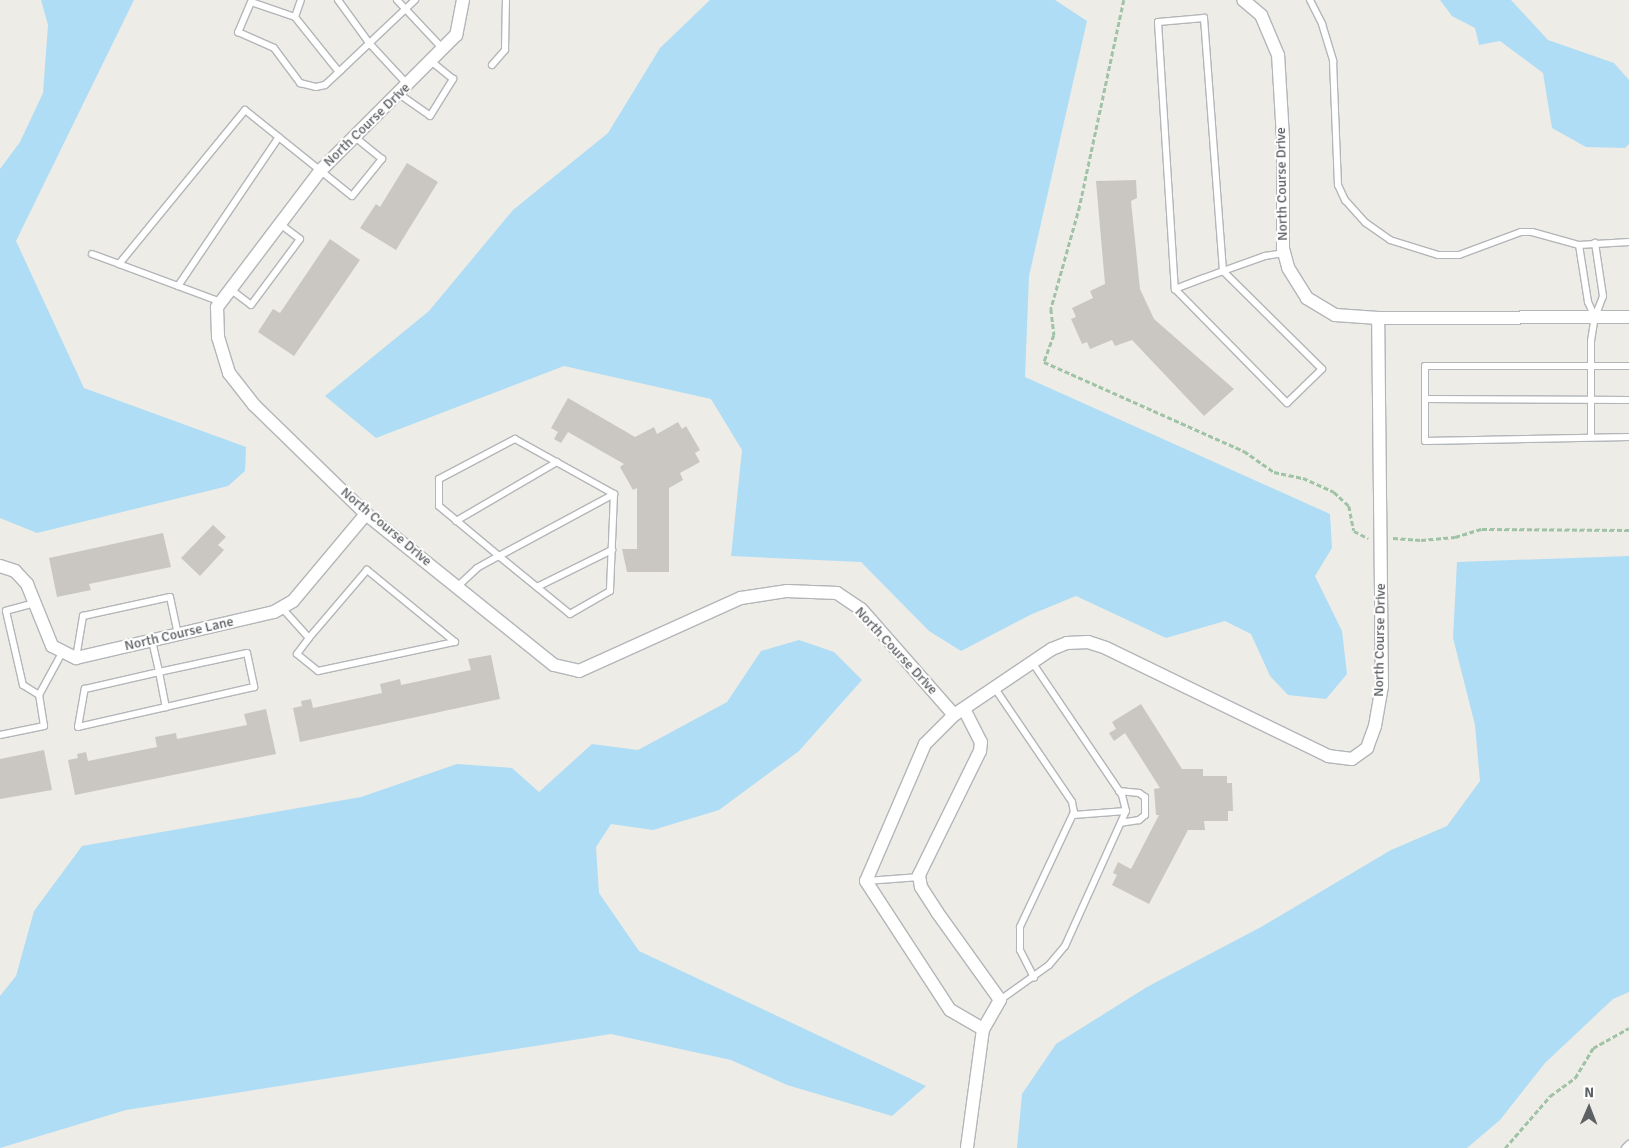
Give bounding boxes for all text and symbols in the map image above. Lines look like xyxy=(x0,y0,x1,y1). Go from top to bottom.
street label: North Course Drive xyxy=(320,79,414,171)
street label: North Course Drive xyxy=(1273,127,1291,241)
street label: North Course Drive xyxy=(337,484,435,570)
street label: North Course Drive xyxy=(1371,583,1389,697)
street label: North Course Drive xyxy=(851,604,941,698)
street label: North Course Lane xyxy=(123,613,235,655)
north arrow xyxy=(1564,1083,1614,1133)
text: N xyxy=(1584,1084,1594,1101)

